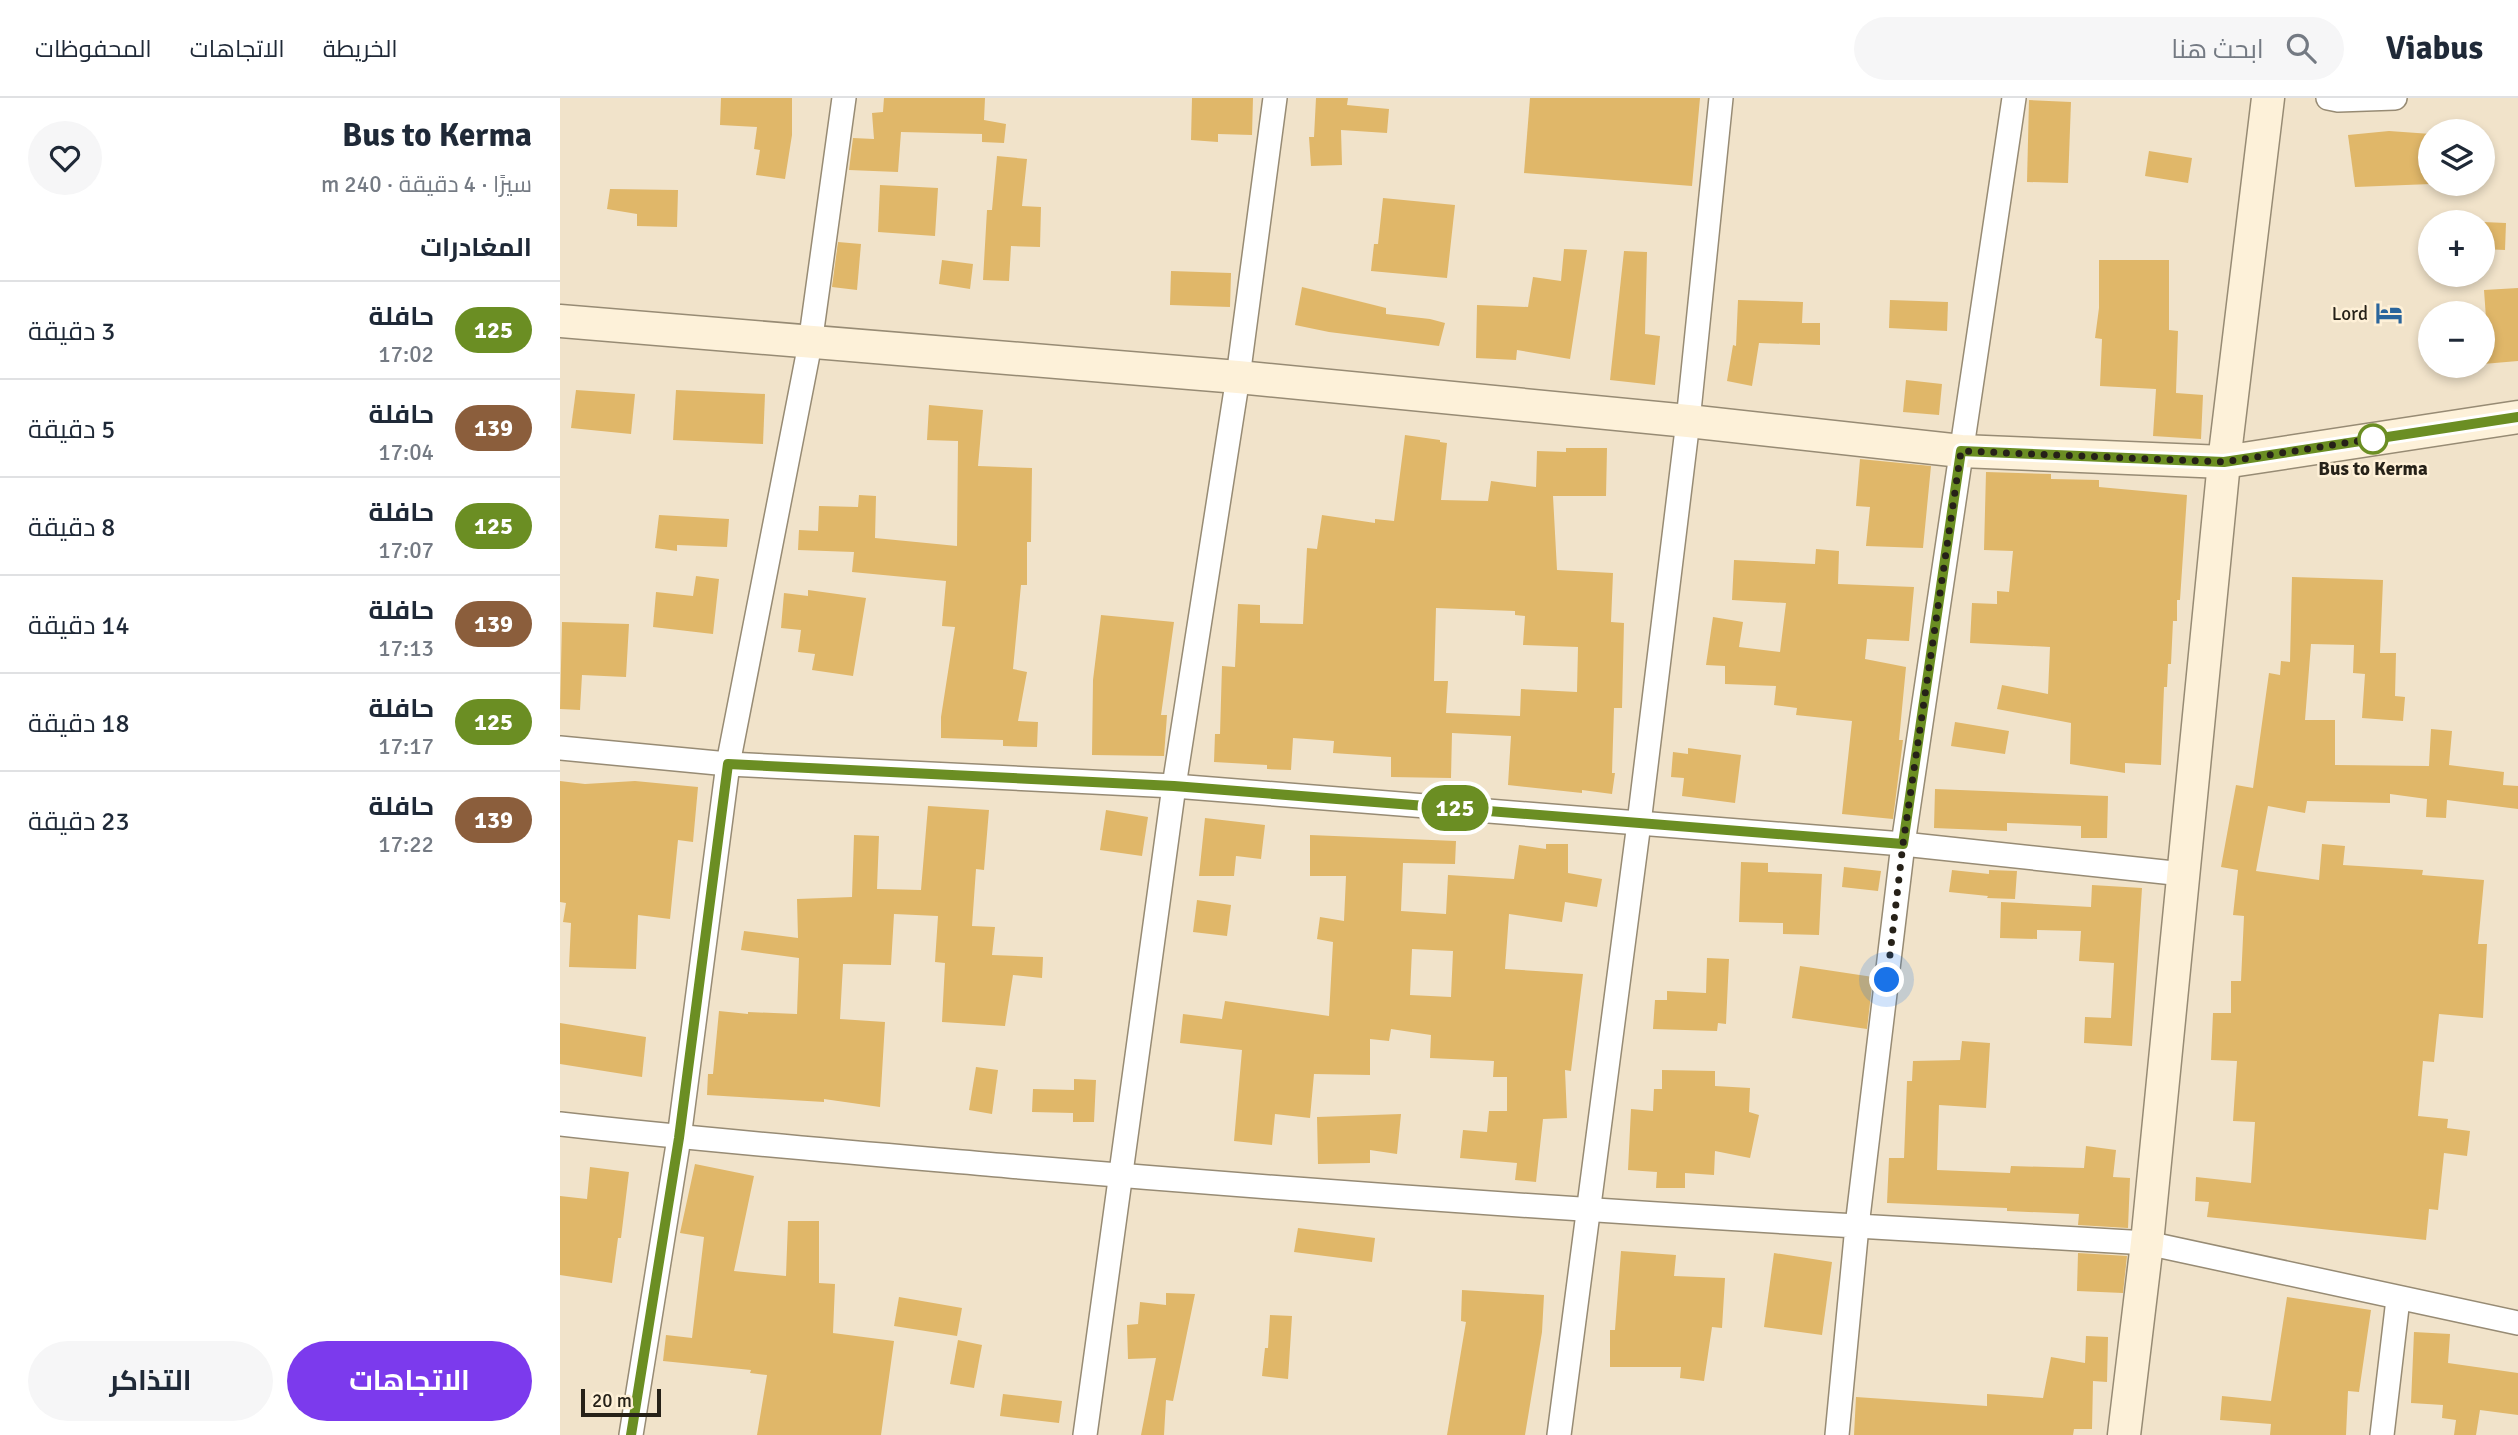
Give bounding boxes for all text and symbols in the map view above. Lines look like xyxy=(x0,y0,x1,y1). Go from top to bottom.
search box xyxy=(1854,17,2344,80)
text: Viabus xyxy=(2386,28,2483,69)
icon: search xyxy=(2282,29,2320,67)
text: المحفوظات xyxy=(35,34,152,64)
text: الاتجاهات xyxy=(190,34,285,64)
text: الخريطة xyxy=(323,34,398,64)
text: ابحث هنا xyxy=(2171,34,2264,66)
text: Bus to Kerma xyxy=(342,115,532,156)
map controls xyxy=(2418,119,2495,378)
button: layers xyxy=(2418,119,2495,196)
button: heart xyxy=(28,121,102,195)
text: سيرًا · 4 دقيقة · 240 m xyxy=(321,170,532,199)
button: + xyxy=(2418,210,2495,287)
text: المغادرات xyxy=(420,232,532,264)
hotel icon: Lord xyxy=(2374,298,2404,328)
text: حافلة xyxy=(369,301,434,333)
button: − xyxy=(2418,301,2495,378)
place label: Lord xyxy=(2332,302,2368,326)
text: 125 xyxy=(474,315,513,345)
text: 3 دقيقة xyxy=(28,316,115,348)
text: 17:02 xyxy=(378,340,434,369)
text: حافلة xyxy=(369,399,434,431)
text: 139 xyxy=(474,413,513,443)
text: 5 دقيقة xyxy=(28,414,115,446)
marker: Bus to Kerma xyxy=(2358,424,2388,454)
text: 17:04 xyxy=(378,438,434,467)
place label: Bus to Kerma xyxy=(2318,457,2428,481)
text: حافلة xyxy=(369,497,434,529)
text: 125 xyxy=(474,511,513,541)
text: 8 دقيقة xyxy=(28,512,115,544)
text: 17:07 xyxy=(378,536,434,565)
text: حافلة xyxy=(369,595,434,627)
text: 139 xyxy=(474,609,513,639)
text: 14 دقيقة xyxy=(28,610,129,642)
text: 17:13 xyxy=(378,634,434,663)
text: حافلة xyxy=(369,693,434,725)
text: 125 xyxy=(474,707,513,737)
text: 18 دقيقة xyxy=(28,708,129,740)
text: 17:17 xyxy=(378,732,434,761)
line badge: 125 xyxy=(1415,785,1495,831)
text: حافلة xyxy=(369,791,434,823)
text: 125 xyxy=(1436,793,1474,823)
text: 139 xyxy=(474,805,513,835)
text: 23 دقيقة xyxy=(28,806,129,838)
text: 17:22 xyxy=(378,830,434,859)
your location xyxy=(1869,962,1904,997)
button: التذاكر xyxy=(28,1341,273,1421)
button: الاتجاهات xyxy=(287,1341,532,1421)
scale bar xyxy=(581,1386,662,1418)
text: 20 m xyxy=(592,1389,632,1413)

